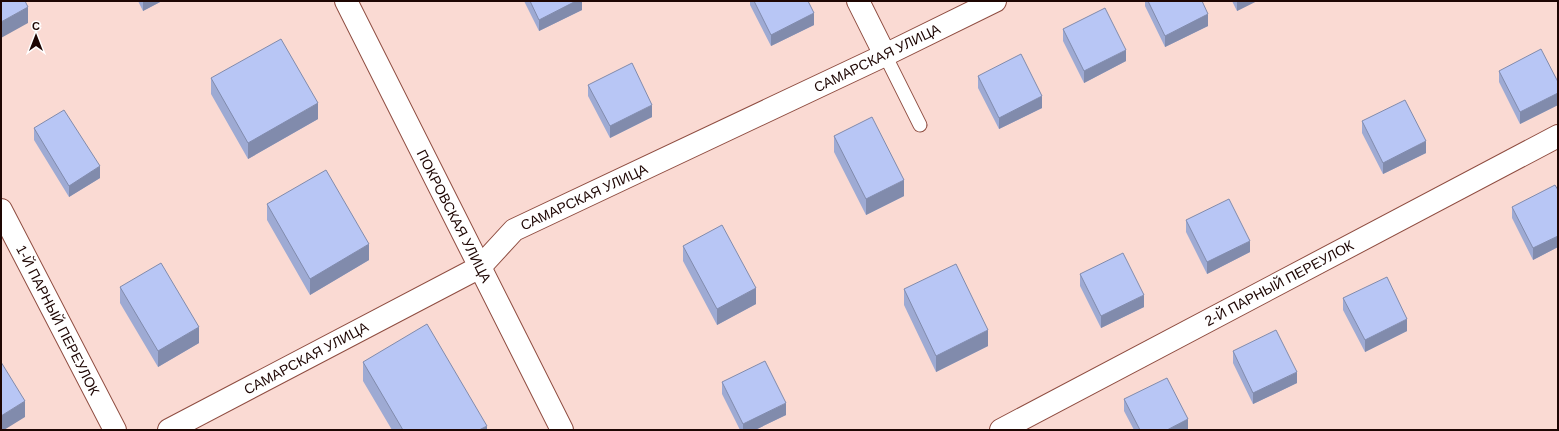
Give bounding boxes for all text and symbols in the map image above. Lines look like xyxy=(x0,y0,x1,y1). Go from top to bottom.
north arrow xyxy=(16,16,56,56)
text: С xyxy=(32,20,40,32)
street label: САМАРСКАЯ УЛИЦА xyxy=(811,20,943,96)
street label: ПОКРОВСКАЯ УЛИЦА xyxy=(414,147,495,286)
street label: САМАРСКАЯ УЛИЦА xyxy=(518,160,651,233)
street label: 2-Й ПАРНЫЙ ПЕРЕУЛОК xyxy=(1201,236,1357,329)
street label: 1-Й ПАРНЫЙ ПЕРЕУЛОК xyxy=(13,242,104,398)
street label: САМАРСКАЯ УЛИЦА xyxy=(241,318,371,398)

